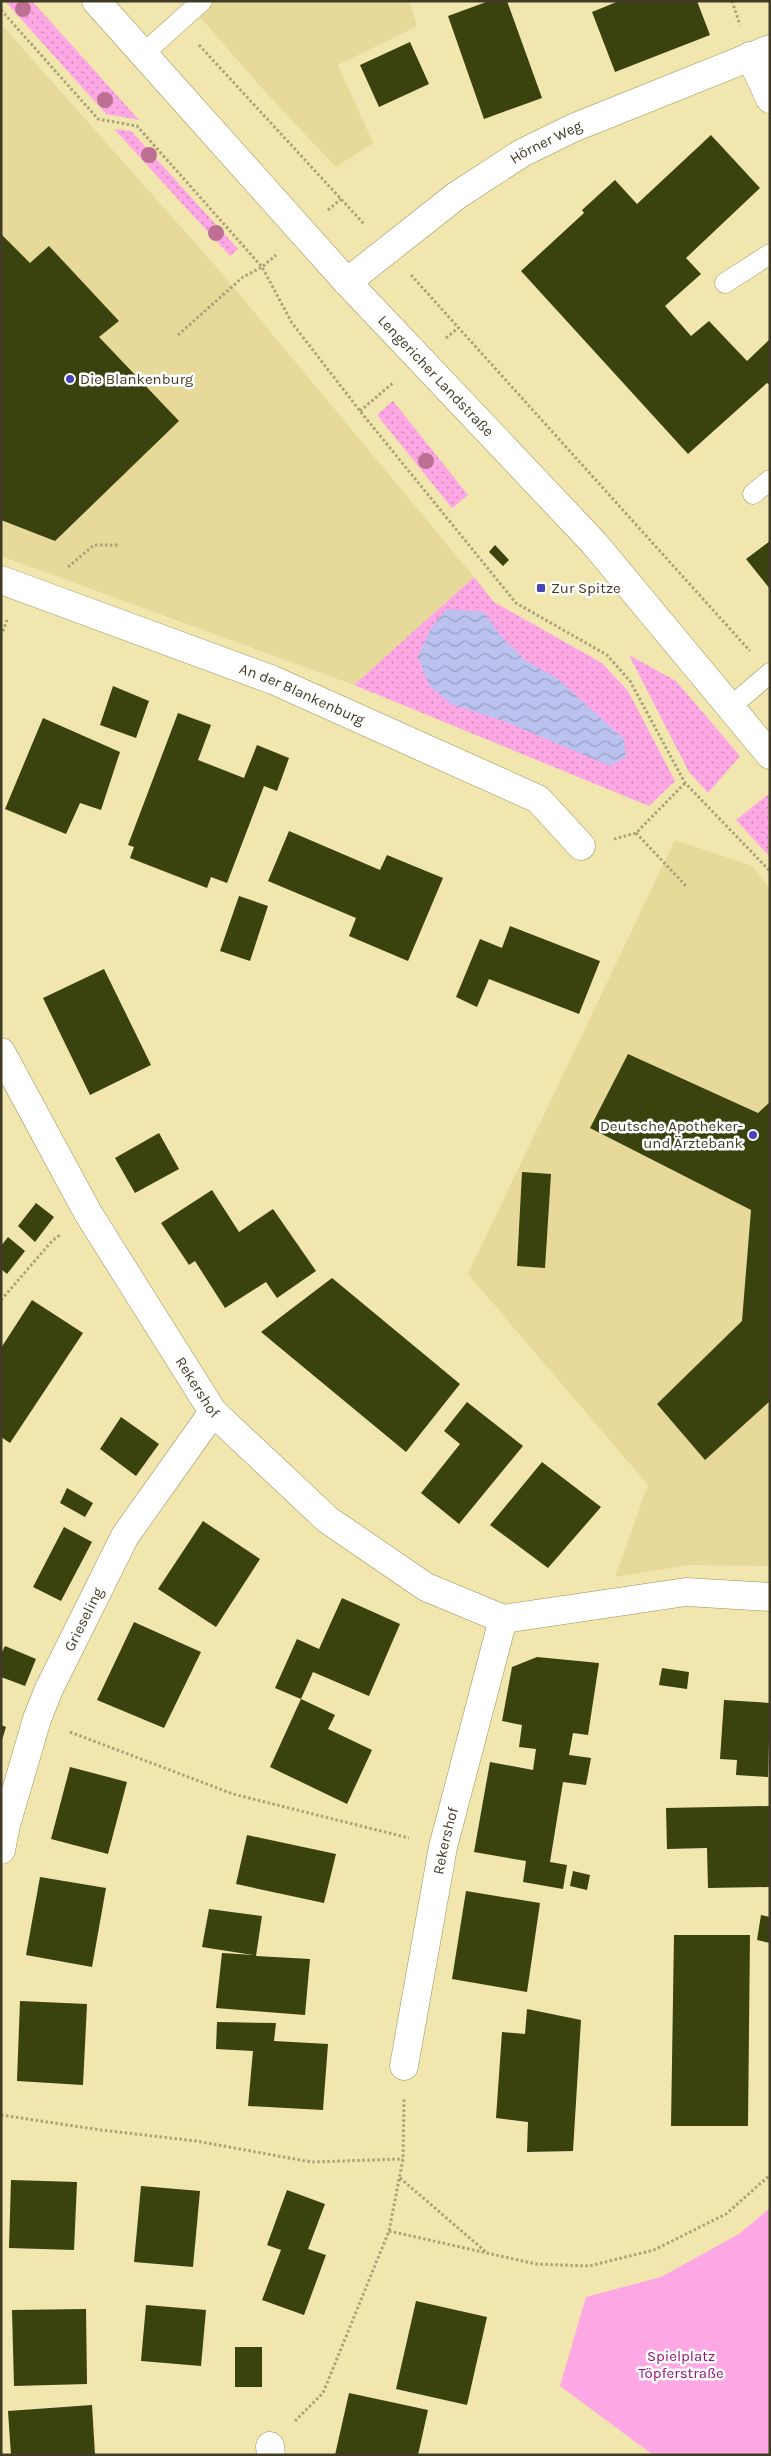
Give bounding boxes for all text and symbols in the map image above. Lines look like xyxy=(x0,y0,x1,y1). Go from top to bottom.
street label: Hörner Weg xyxy=(506,116,585,168)
street label: Lengericher Landstraße xyxy=(374,311,498,440)
place label: Die Blankenburg xyxy=(80,370,194,388)
marker: Die Blankenburg xyxy=(64,373,76,385)
place label: Zur Spitze xyxy=(551,579,621,597)
marker: Zur Spitze xyxy=(535,582,547,594)
street label: An der Blankenburg xyxy=(237,659,368,729)
place label: Deutsche Apotheker- und Ärztebank xyxy=(600,1117,743,1152)
marker: Deutsche Apotheker- und Ärztebank xyxy=(747,1129,759,1141)
street label: Rekershof xyxy=(172,1354,224,1423)
street label: Grieseling xyxy=(60,1584,107,1654)
street label: Rekershof xyxy=(429,1804,462,1876)
park label: Spielplatz Töpferstraße xyxy=(638,2347,724,2382)

